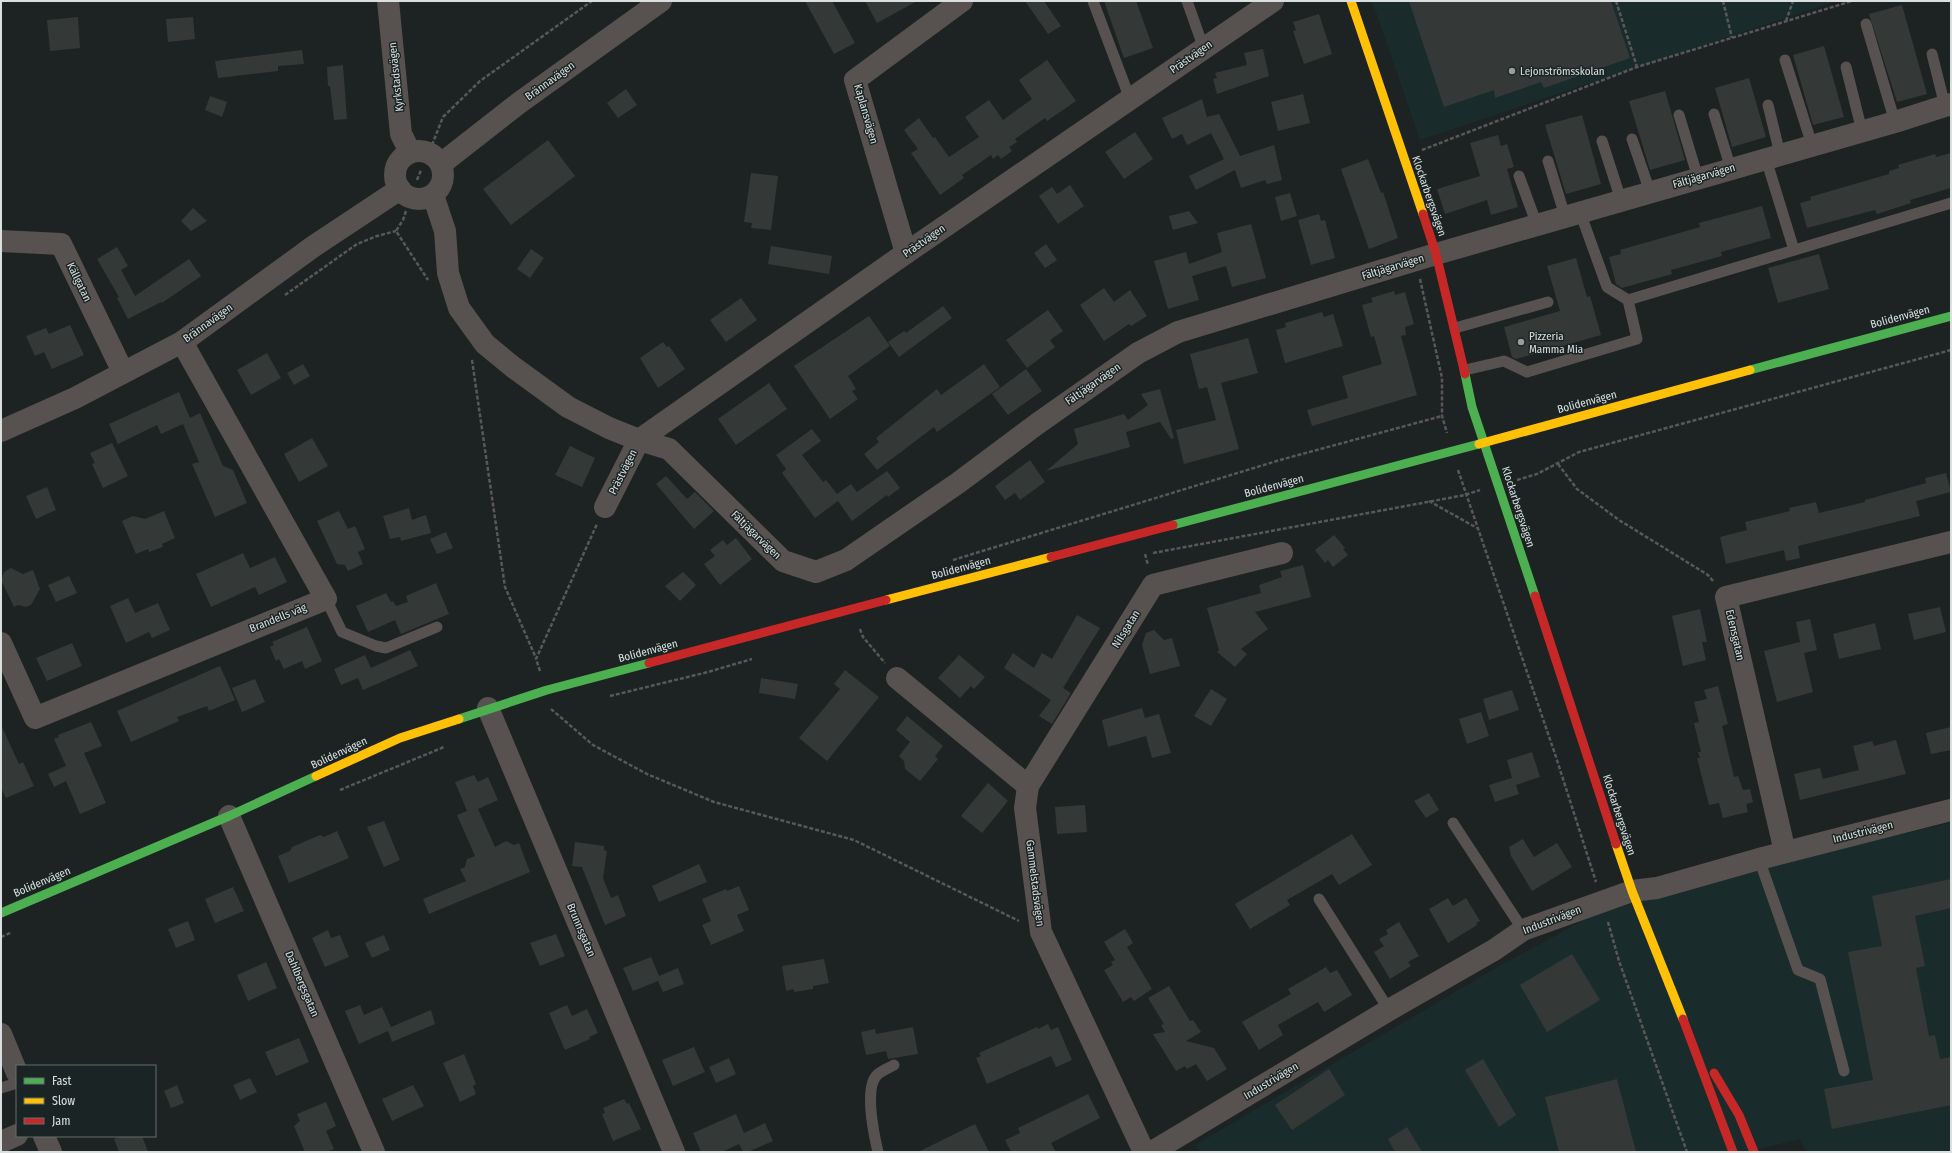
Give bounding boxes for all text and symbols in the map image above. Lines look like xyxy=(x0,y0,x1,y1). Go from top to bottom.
street label: Prästvägen xyxy=(1167,38,1215,76)
street label: Kyrkstadsvägen xyxy=(386,42,406,112)
street label: Brännavägen xyxy=(523,59,577,103)
place label: Lejonströmsskolan xyxy=(1520,65,1605,78)
marker: Lejonströmsskolan xyxy=(1507,66,1517,76)
street label: Kaplansvägen xyxy=(851,82,881,146)
street label: Klockarbergsvägen xyxy=(1409,154,1449,238)
street label: Fältjägarvägen xyxy=(1671,161,1737,191)
street label: Prästvägen xyxy=(900,222,948,260)
street label: Fältjägarvägen xyxy=(1360,251,1426,283)
street label: Källgatan xyxy=(64,260,94,304)
street label: Brännavägen xyxy=(181,301,235,345)
street label: Bolidenvägen xyxy=(1869,303,1931,331)
place label: Pizzeria Mamma Mia xyxy=(1529,330,1583,356)
marker: Pizzeria Mamma Mia xyxy=(1516,337,1526,347)
street label: Fältjägarvägen xyxy=(1063,360,1123,408)
street label: Bolidenvägen xyxy=(1556,388,1618,416)
street label: Prästvägen xyxy=(606,447,640,497)
street label: Klockarbergsvägen xyxy=(1499,465,1537,549)
street label: Bolidenvägen xyxy=(1243,472,1305,500)
street label: Fältjägarvägen xyxy=(728,508,784,562)
street label: Bolidenvägen xyxy=(930,554,992,582)
street label: Brandells väg xyxy=(248,600,309,635)
street label: Nilsgatan xyxy=(1109,608,1143,650)
street label: Edensgatan xyxy=(1723,608,1747,662)
street label: Bolidenvägen xyxy=(617,637,679,665)
street label: Bolidenvägen xyxy=(309,734,369,772)
street label: Klockarbergsvägen xyxy=(1600,773,1638,857)
street label: Industrivägen xyxy=(1832,818,1894,846)
street label: Gammelstadsvägen xyxy=(1023,839,1047,927)
street label: Bolidenvägen xyxy=(11,864,73,900)
street label: Brunnsgatan xyxy=(564,901,598,959)
street label: Industrivägen xyxy=(1521,903,1583,937)
street label: Dahlbergsgatan xyxy=(282,949,322,1019)
street label: Industrivägen xyxy=(1241,1060,1301,1102)
legend xyxy=(16,1065,156,1137)
text: Fast xyxy=(52,1074,71,1088)
text: Slow xyxy=(52,1094,75,1108)
text: Jam xyxy=(52,1114,70,1128)

